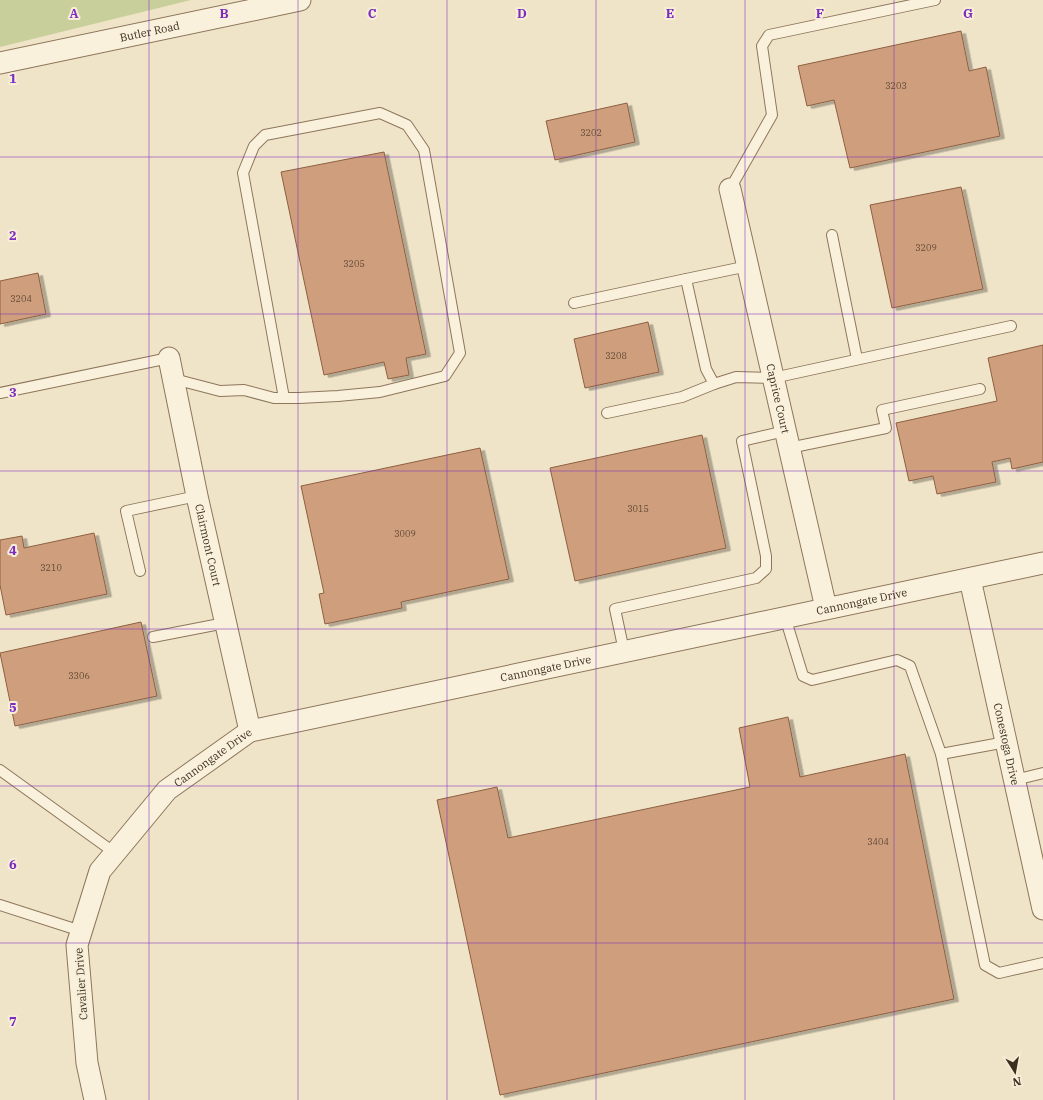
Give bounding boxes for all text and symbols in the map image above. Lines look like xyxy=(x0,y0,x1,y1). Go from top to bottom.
text: A xyxy=(69,5,79,22)
text: B xyxy=(219,5,229,22)
text: C xyxy=(368,5,377,22)
text: D xyxy=(517,5,527,22)
text: E xyxy=(666,5,674,22)
text: F xyxy=(816,5,824,22)
text: G xyxy=(963,5,973,22)
street label: Butler Road xyxy=(118,18,181,45)
text: 1 xyxy=(9,70,17,87)
house number: 3203 xyxy=(885,80,907,91)
house number: 3202 xyxy=(580,127,602,138)
text: 2 xyxy=(9,227,17,244)
house number: 3209 xyxy=(915,242,937,253)
house number: 3205 xyxy=(343,258,365,269)
house number: 3204 xyxy=(10,293,32,304)
house number: 3208 xyxy=(605,350,627,361)
street label: Caprice Court xyxy=(763,362,793,435)
text: 3 xyxy=(9,384,17,401)
street label: Clairmont Court xyxy=(192,502,224,588)
house number: 3015 xyxy=(627,503,649,514)
house number: 3009 xyxy=(394,528,416,539)
text: 4 xyxy=(9,542,17,559)
house number: 3210 xyxy=(40,562,62,573)
street label: Cannongate Drive xyxy=(815,585,908,618)
street label: Cannongate Drive xyxy=(499,652,592,685)
house number: 3306 xyxy=(68,670,90,681)
text: 5 xyxy=(9,699,17,716)
street label: Conestoga Drive xyxy=(991,702,1022,787)
street label: Cannongate Drive xyxy=(171,725,255,790)
house number: 3404 xyxy=(867,836,889,847)
text: 6 xyxy=(9,856,17,873)
street label: Cavalier Drive xyxy=(71,947,91,1021)
text: 7 xyxy=(9,1013,17,1030)
north arrow xyxy=(995,1052,1035,1092)
text: N xyxy=(1011,1074,1023,1090)

